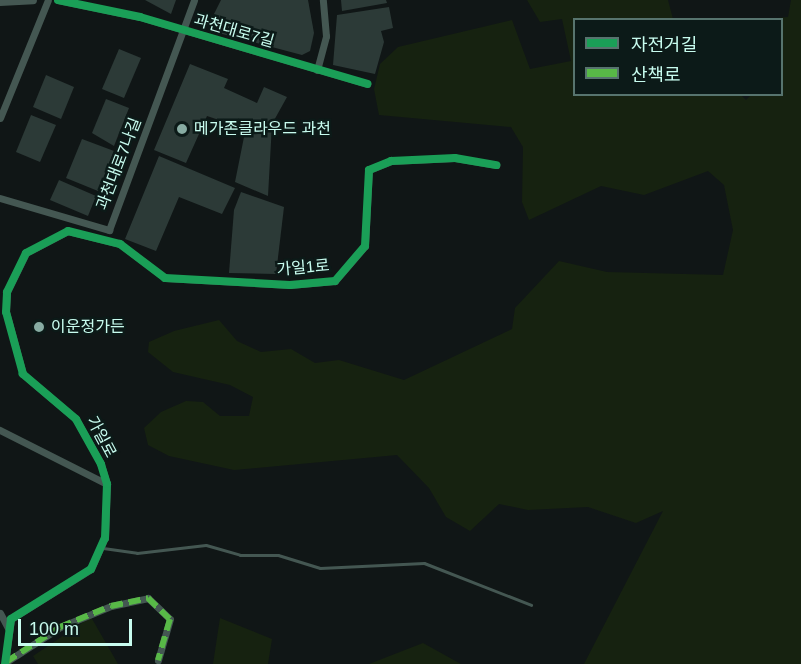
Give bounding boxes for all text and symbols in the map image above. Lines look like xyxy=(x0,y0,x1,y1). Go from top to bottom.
street label: 과천대로7길 xyxy=(192,10,276,52)
legend xyxy=(573,18,783,96)
text: 자전거길 xyxy=(631,35,697,55)
text: 산책로 xyxy=(631,65,681,85)
street label: 과천대로7나길 xyxy=(93,115,145,213)
place label: 메가존클라우드 과천 xyxy=(194,119,331,139)
marker: 메가존클라우드 과천 xyxy=(175,122,189,136)
street label: 가일1로 xyxy=(276,256,330,280)
place label: 이운정가든 xyxy=(51,317,125,337)
marker: 이운정가든 xyxy=(32,320,46,334)
street label: 가일로 xyxy=(82,413,120,461)
scale bar xyxy=(21,607,135,645)
text: 100 m xyxy=(29,619,79,639)

